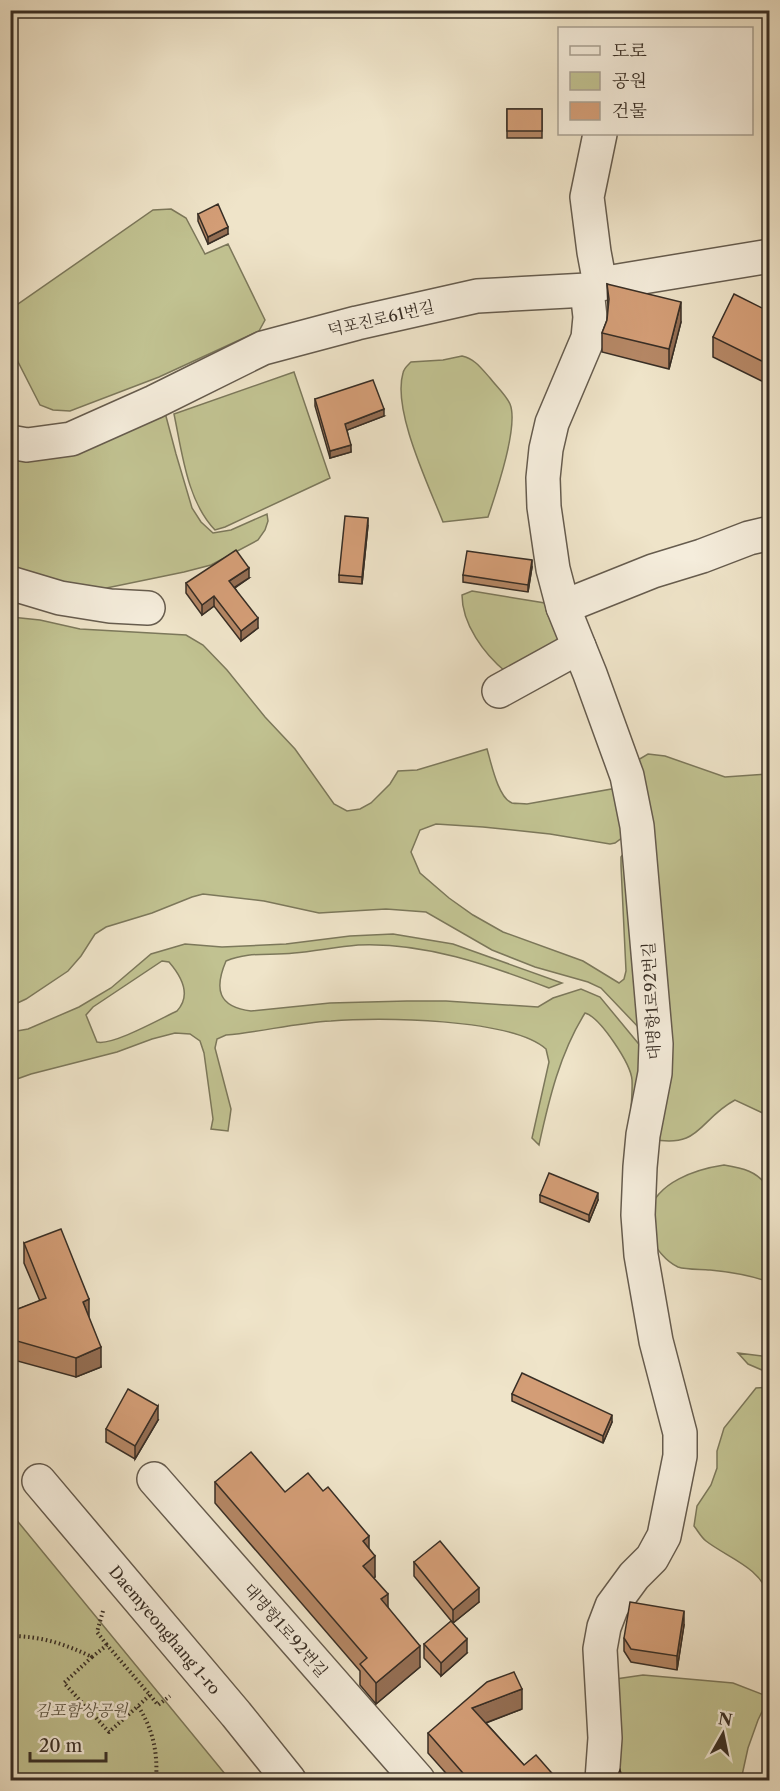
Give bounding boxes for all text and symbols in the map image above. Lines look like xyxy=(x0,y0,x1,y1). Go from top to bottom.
legend xyxy=(558,27,753,135)
text: 도로 xyxy=(612,40,647,62)
text: 공원 xyxy=(612,70,647,92)
text: 건물 xyxy=(612,100,647,122)
street label: 덕포진로61번길 xyxy=(326,296,436,340)
street label: 대명항1로92번길 xyxy=(638,942,664,1060)
street label: Daemyeonghang 1-ro xyxy=(105,1561,225,1698)
street label: 대명항1로92번길 xyxy=(240,1579,332,1681)
park label: 김포함상공원 xyxy=(35,1700,129,1720)
north arrow xyxy=(693,1704,753,1764)
text: N xyxy=(717,1708,734,1730)
scale bar xyxy=(30,1725,106,1763)
text: 20 m xyxy=(39,1735,83,1757)

